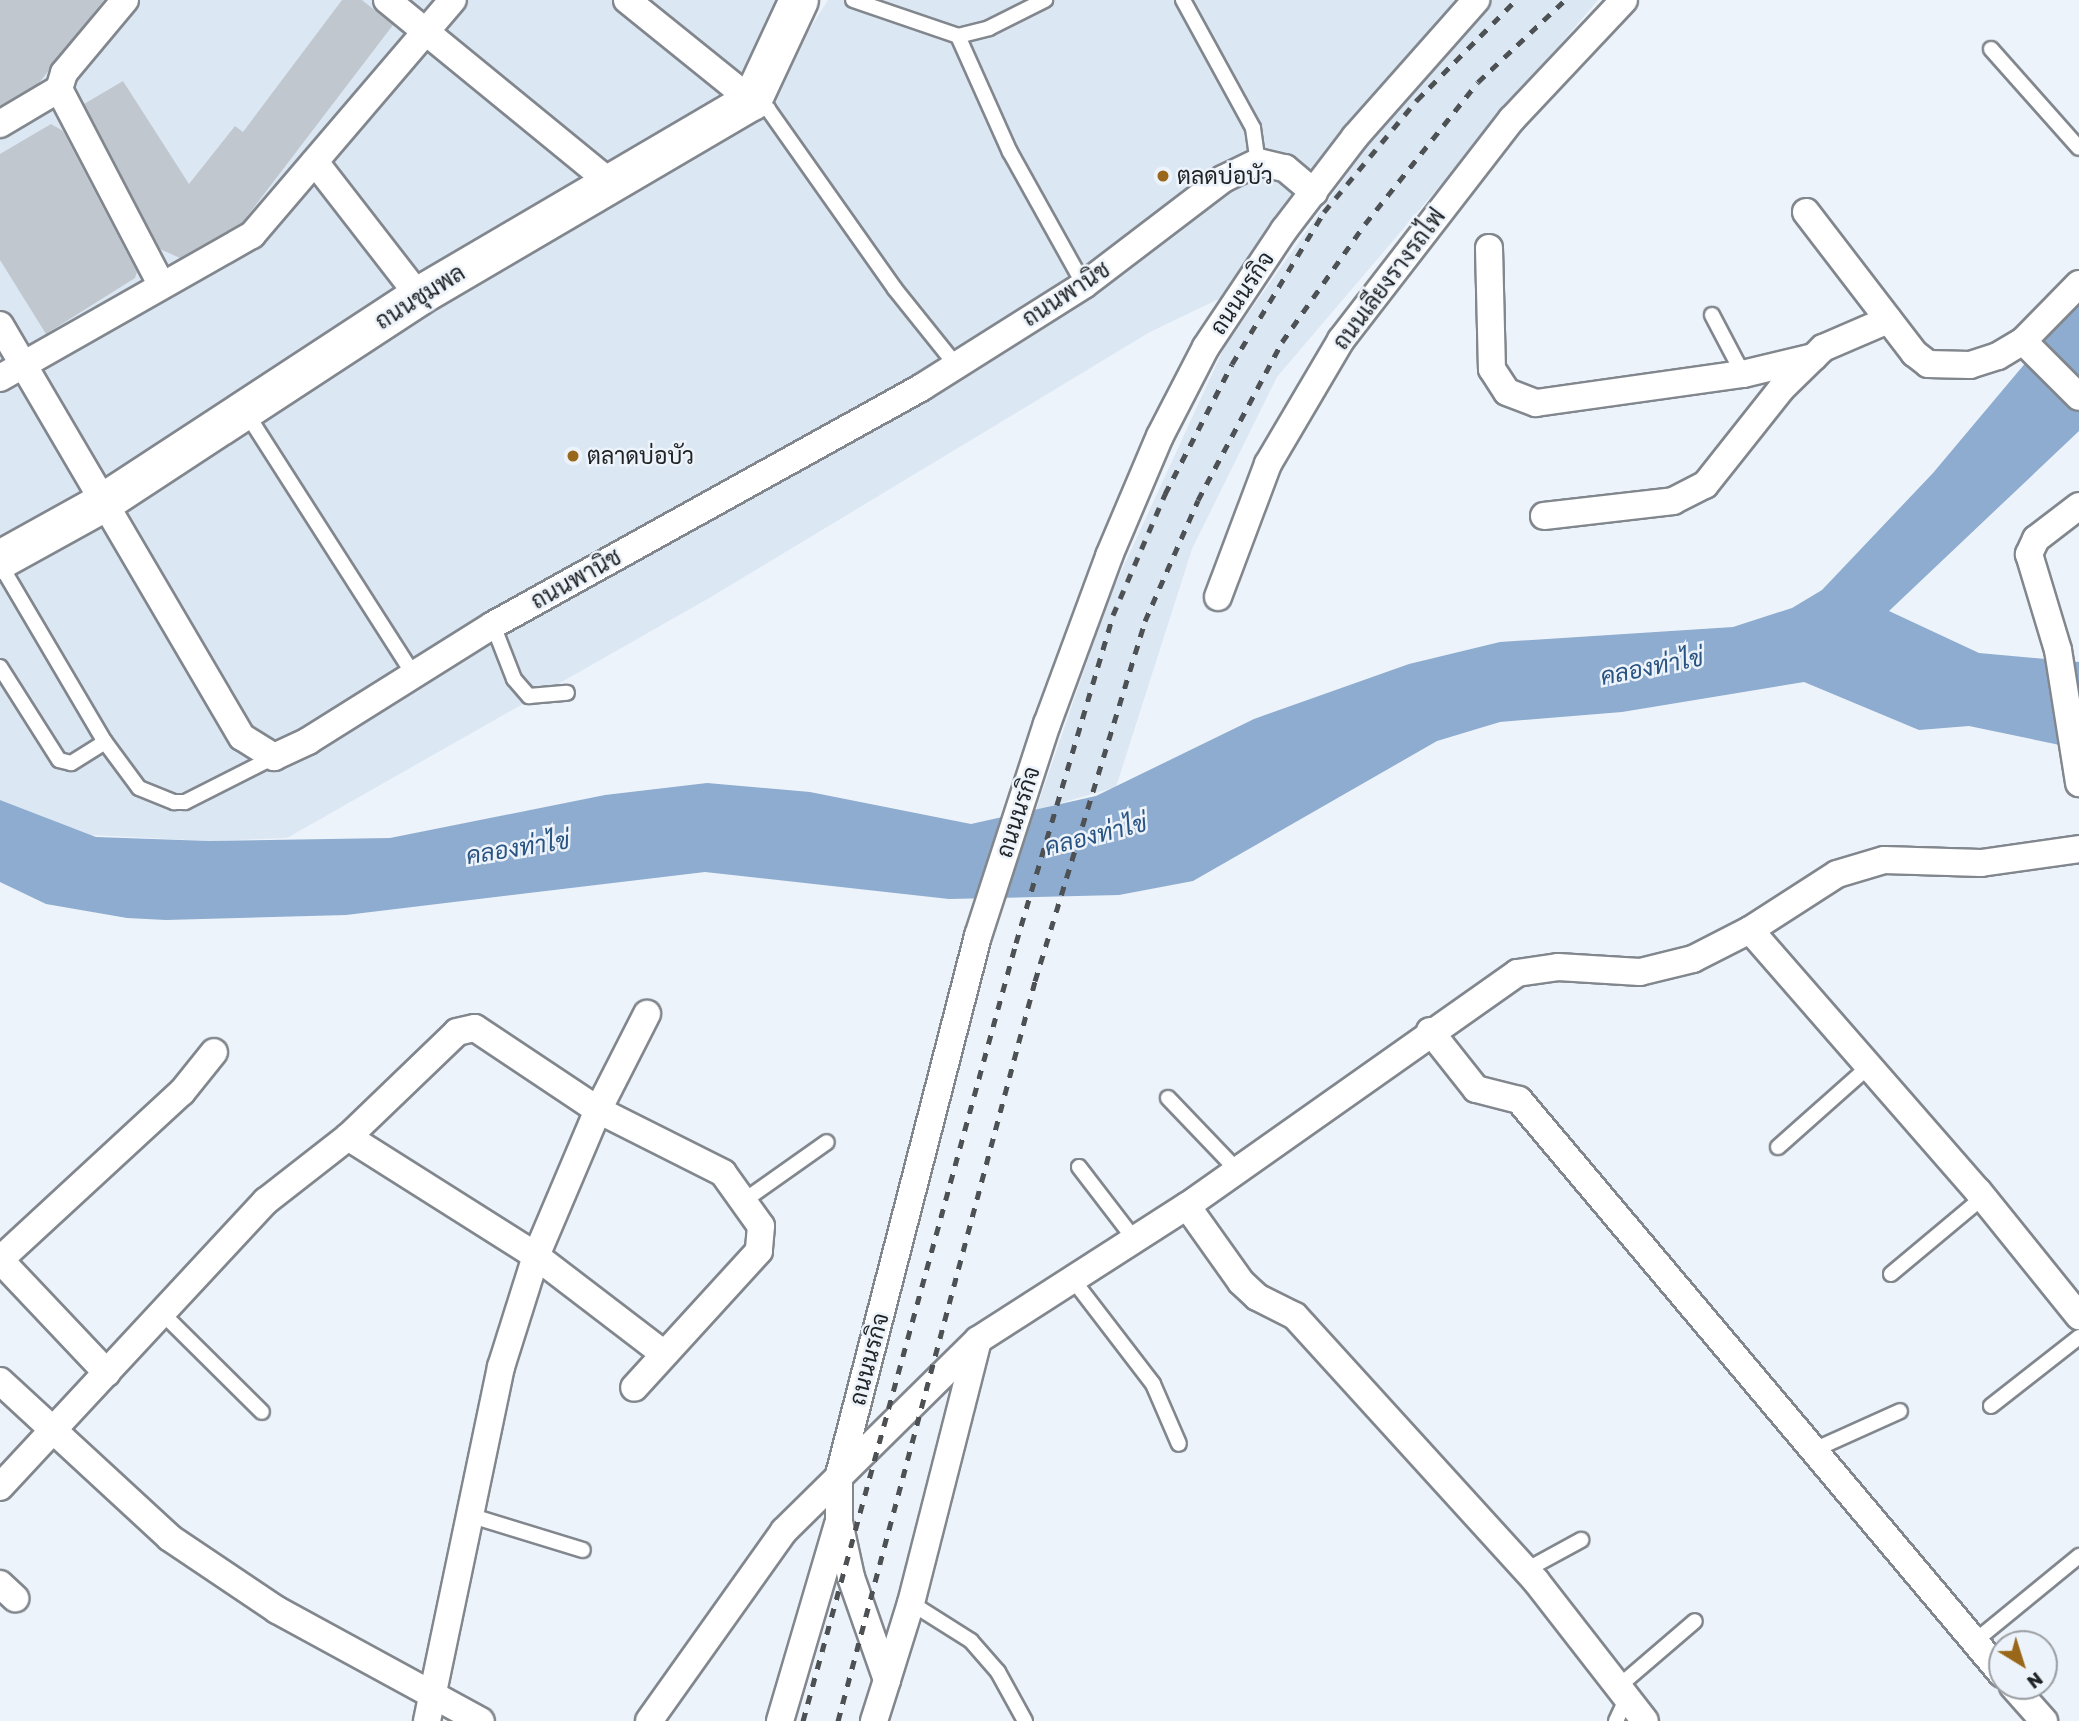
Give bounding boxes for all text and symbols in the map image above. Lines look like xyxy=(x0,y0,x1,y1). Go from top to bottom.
place label: ตลดบ่อบัว xyxy=(1177,162,1273,190)
marker: ตลดบ่อบัว xyxy=(1155,168,1171,184)
street label: ถนนเลียงรางรถไฟ xyxy=(1327,203,1451,355)
street label: ถนนนรกิจ xyxy=(1204,246,1280,340)
street label: ถนนพานิช xyxy=(1017,255,1115,333)
street label: ถนนชุมพล xyxy=(370,259,470,335)
place label: ตลาดบ่อบัว xyxy=(587,442,694,470)
marker: ตลาดบ่อบัว xyxy=(565,448,581,464)
street label: ถนนพานิช xyxy=(526,543,626,615)
water label: คลองท่าไข่ xyxy=(1598,644,1706,692)
street label: ถนนนรกิจ xyxy=(990,763,1046,861)
water label: คลองท่าไข่ xyxy=(1042,809,1150,863)
water label: คลองท่าไข่ xyxy=(464,827,572,871)
street label: ถนนนรกิจ xyxy=(843,1310,895,1408)
north arrow xyxy=(1988,1630,2058,1700)
text: N xyxy=(2023,1667,2047,1694)

